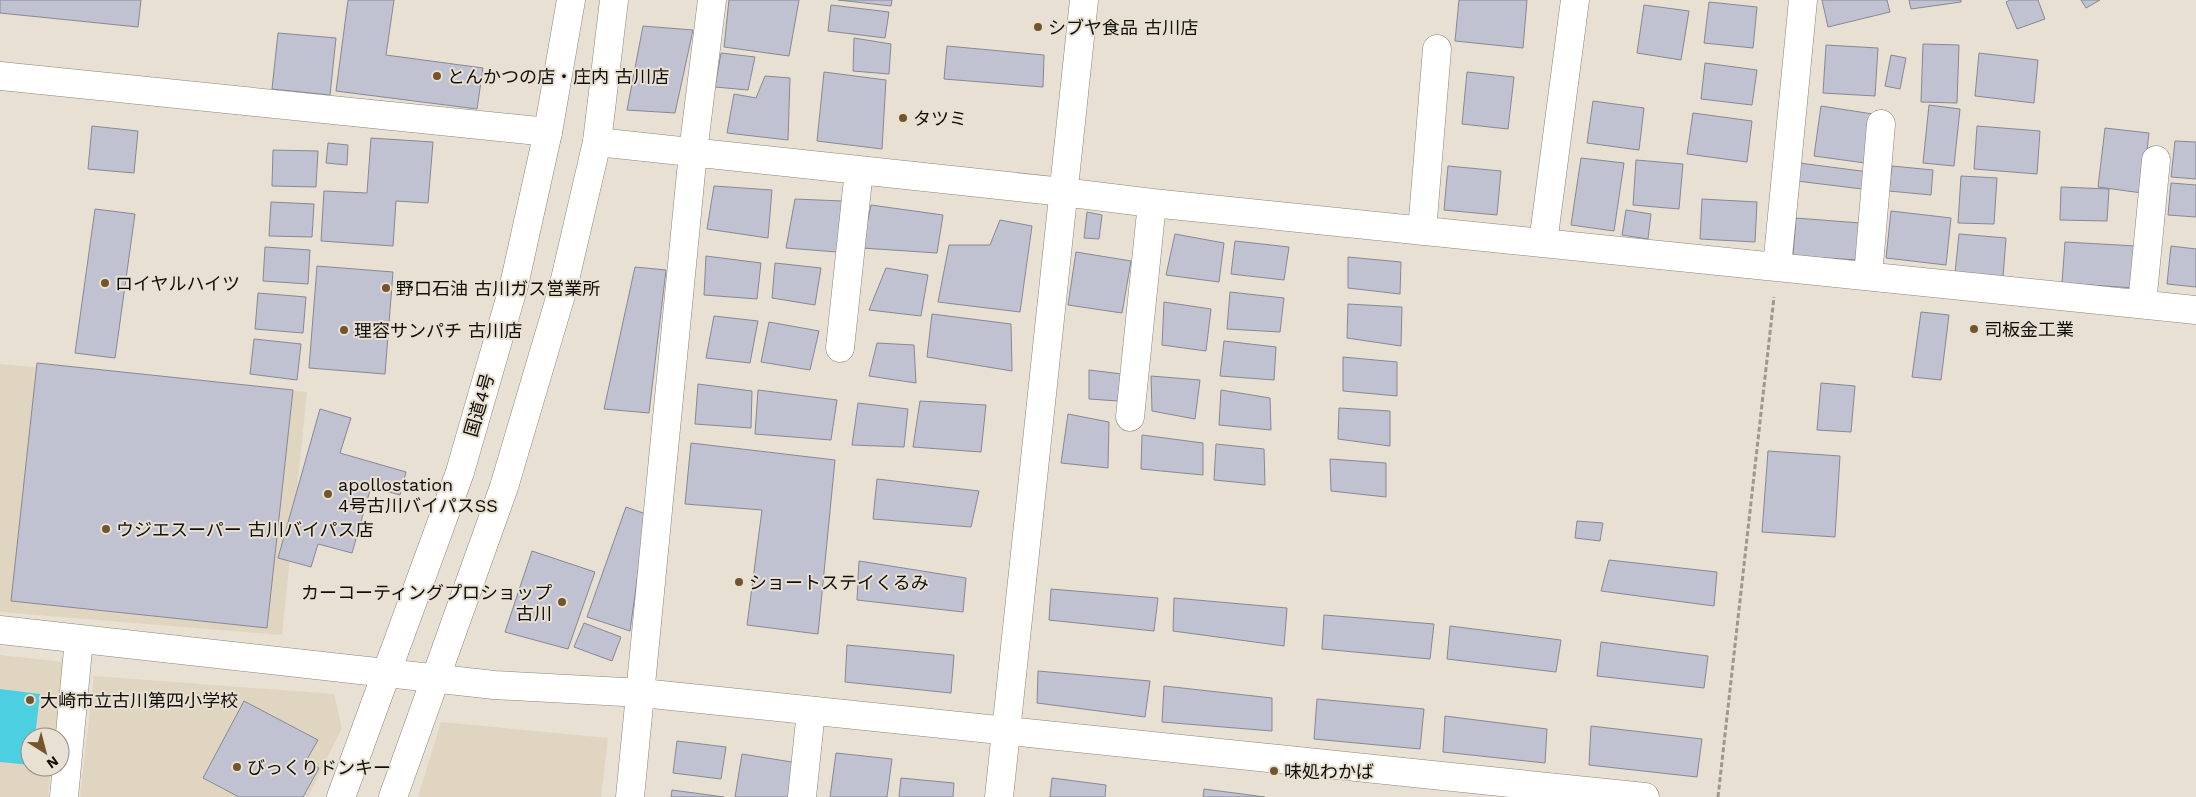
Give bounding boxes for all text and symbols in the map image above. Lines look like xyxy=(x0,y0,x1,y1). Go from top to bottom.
place label: シブヤ食品 古川店 xyxy=(1048,17,1198,38)
marker: シブヤ食品 古川店 xyxy=(1032,21,1044,33)
place label: とんかつの店・庄内 古川店 xyxy=(447,66,669,87)
marker: とんかつの店・庄内 古川店 xyxy=(431,70,443,82)
place label: タツミ xyxy=(913,108,967,129)
marker: タツミ xyxy=(897,112,909,124)
place label: ロイヤルハイツ xyxy=(115,273,240,294)
marker: ロイヤルハイツ xyxy=(99,277,111,289)
place label: 野口石油 古川ガス営業所 xyxy=(396,278,600,299)
marker: 野口石油 古川ガス営業所 xyxy=(380,282,392,294)
place label: 司板金工業 xyxy=(1984,319,2074,340)
place label: 理容サンパチ 古川店 xyxy=(354,320,522,341)
marker: 司板金工業 xyxy=(1968,323,1980,335)
marker: 理容サンパチ 古川店 xyxy=(338,324,350,336)
street label: 国道4号 xyxy=(460,371,498,439)
place label: apollostation 4号古川バイパスSS xyxy=(338,474,498,516)
marker: apollostation 4号古川バイパスSS xyxy=(322,488,334,500)
place label: ウジエスーパー 古川バイパス店 xyxy=(116,519,374,540)
marker: ウジエスーパー 古川バイパス店 xyxy=(100,523,112,535)
place label: ショートステイくるみ xyxy=(749,572,929,593)
marker: ショートステイくるみ xyxy=(733,576,745,588)
place label: カーコーティングプロショップ 古川 xyxy=(301,582,552,624)
marker: カーコーティングプロショップ 古川 xyxy=(556,596,568,608)
place label: 大崎市立古川第四小学校 xyxy=(40,690,238,711)
marker: 大崎市立古川第四小学校 xyxy=(24,694,36,706)
north arrow xyxy=(20,727,70,777)
text: N xyxy=(44,753,62,772)
place label: びっくりドンキー xyxy=(247,757,391,778)
marker: びっくりドンキー xyxy=(231,761,243,773)
place label: 味処わかば xyxy=(1284,761,1374,782)
marker: 味処わかば xyxy=(1268,765,1280,777)

